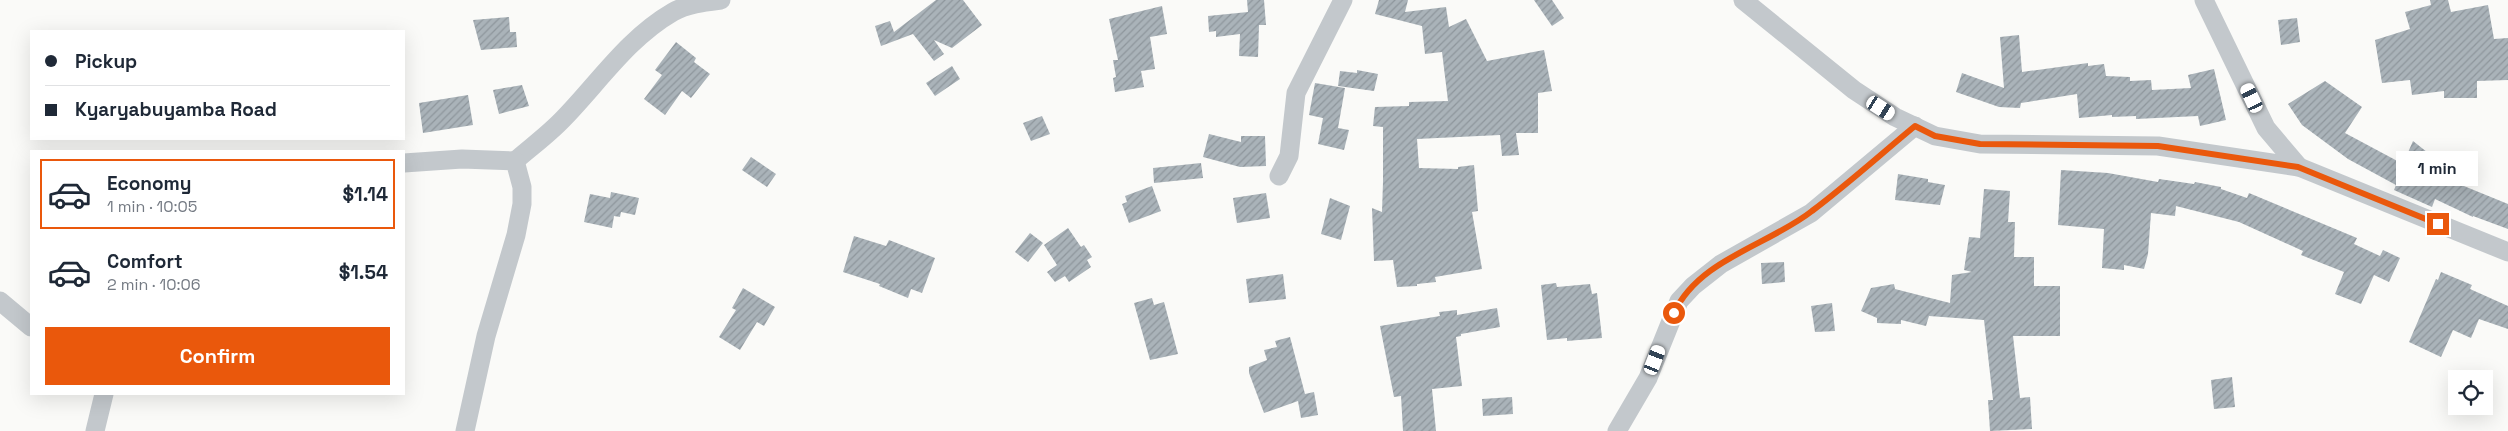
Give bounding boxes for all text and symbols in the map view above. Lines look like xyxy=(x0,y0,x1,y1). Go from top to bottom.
text: Pickup xyxy=(75,49,137,74)
car xyxy=(2238,81,2265,115)
car xyxy=(1864,94,1897,122)
text: Kyaryabuyamba Road xyxy=(75,97,277,122)
callout: 1 min xyxy=(2397,152,2479,186)
text: 1 min xyxy=(2417,158,2457,179)
text: Economy xyxy=(107,171,191,196)
icon: car xyxy=(47,172,92,217)
text: $1.14 xyxy=(343,182,388,207)
text: 1 min · 10:05 xyxy=(107,196,197,217)
route end xyxy=(2427,213,2449,235)
text: Comfort xyxy=(107,249,183,274)
icon: car xyxy=(47,250,92,295)
text: $1.54 xyxy=(339,260,388,285)
text: 2 min · 10:06 xyxy=(107,274,201,295)
route start xyxy=(1663,302,1685,324)
button: Confirm xyxy=(45,327,390,385)
car xyxy=(1642,343,1667,377)
map controls xyxy=(2448,370,2493,415)
button: locate xyxy=(2448,370,2493,415)

